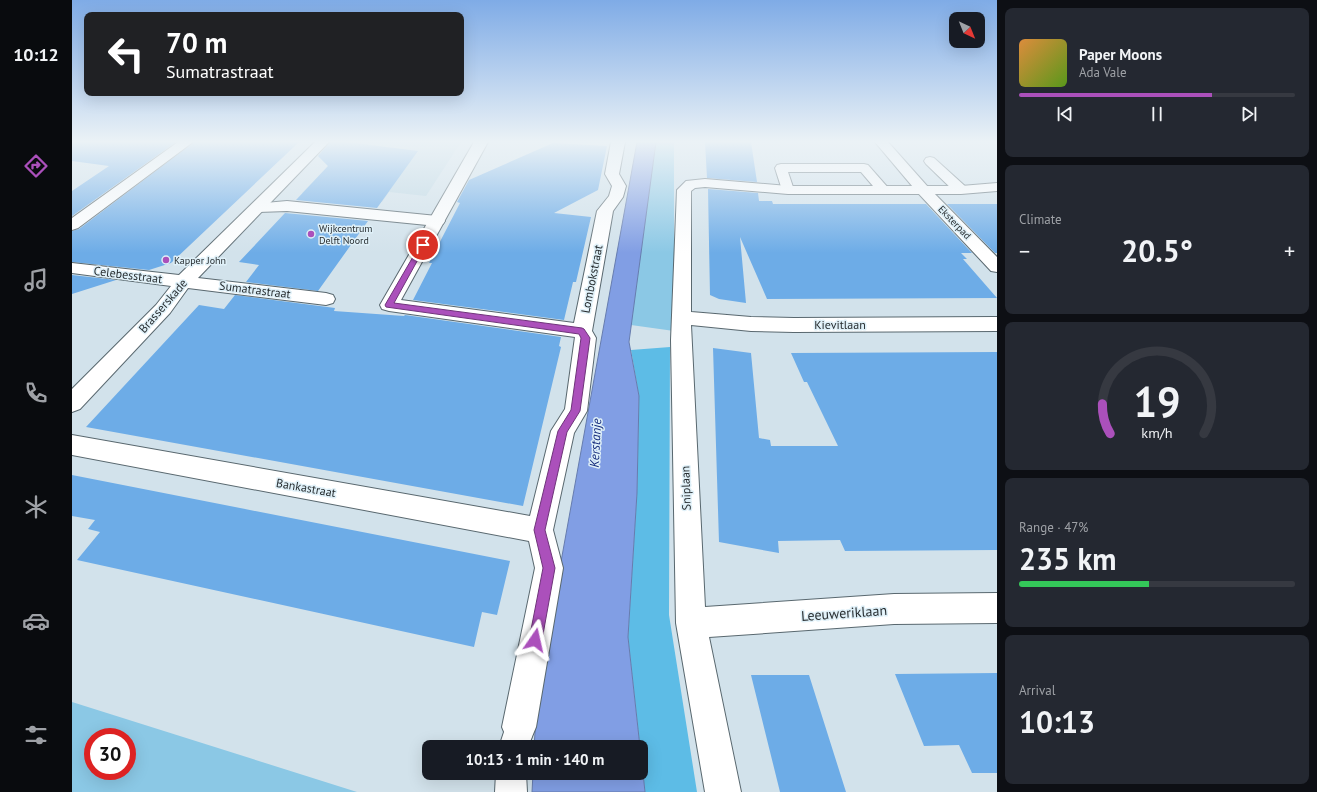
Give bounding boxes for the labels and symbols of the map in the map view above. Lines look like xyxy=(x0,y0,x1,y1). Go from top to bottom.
north arrow xyxy=(949,12,985,48)
street label: Eksterpad xyxy=(935,203,974,242)
place label: Wijkcentrum Delft Noord xyxy=(319,222,372,247)
pin xyxy=(406,228,440,262)
marker: Wijkcentrum Delft Noord xyxy=(306,229,316,239)
street label: Lombokstraat xyxy=(578,243,606,314)
place label: Kapper John xyxy=(174,254,226,267)
marker: Kapper John xyxy=(161,255,171,265)
street label: Celebesstraat xyxy=(93,263,163,286)
street label: Brasserskade xyxy=(135,276,190,336)
street label: Sumatrastraat xyxy=(219,278,292,301)
street label: Kievitlaan xyxy=(814,317,866,332)
water label: Kerstanje xyxy=(586,418,605,468)
street label: Sniplaan xyxy=(677,465,694,511)
street label: Bankastraat xyxy=(275,475,337,500)
street label: Leeuweriklaan xyxy=(800,601,888,625)
position arrow xyxy=(514,619,556,661)
speed limit sign: 30 xyxy=(84,728,136,780)

